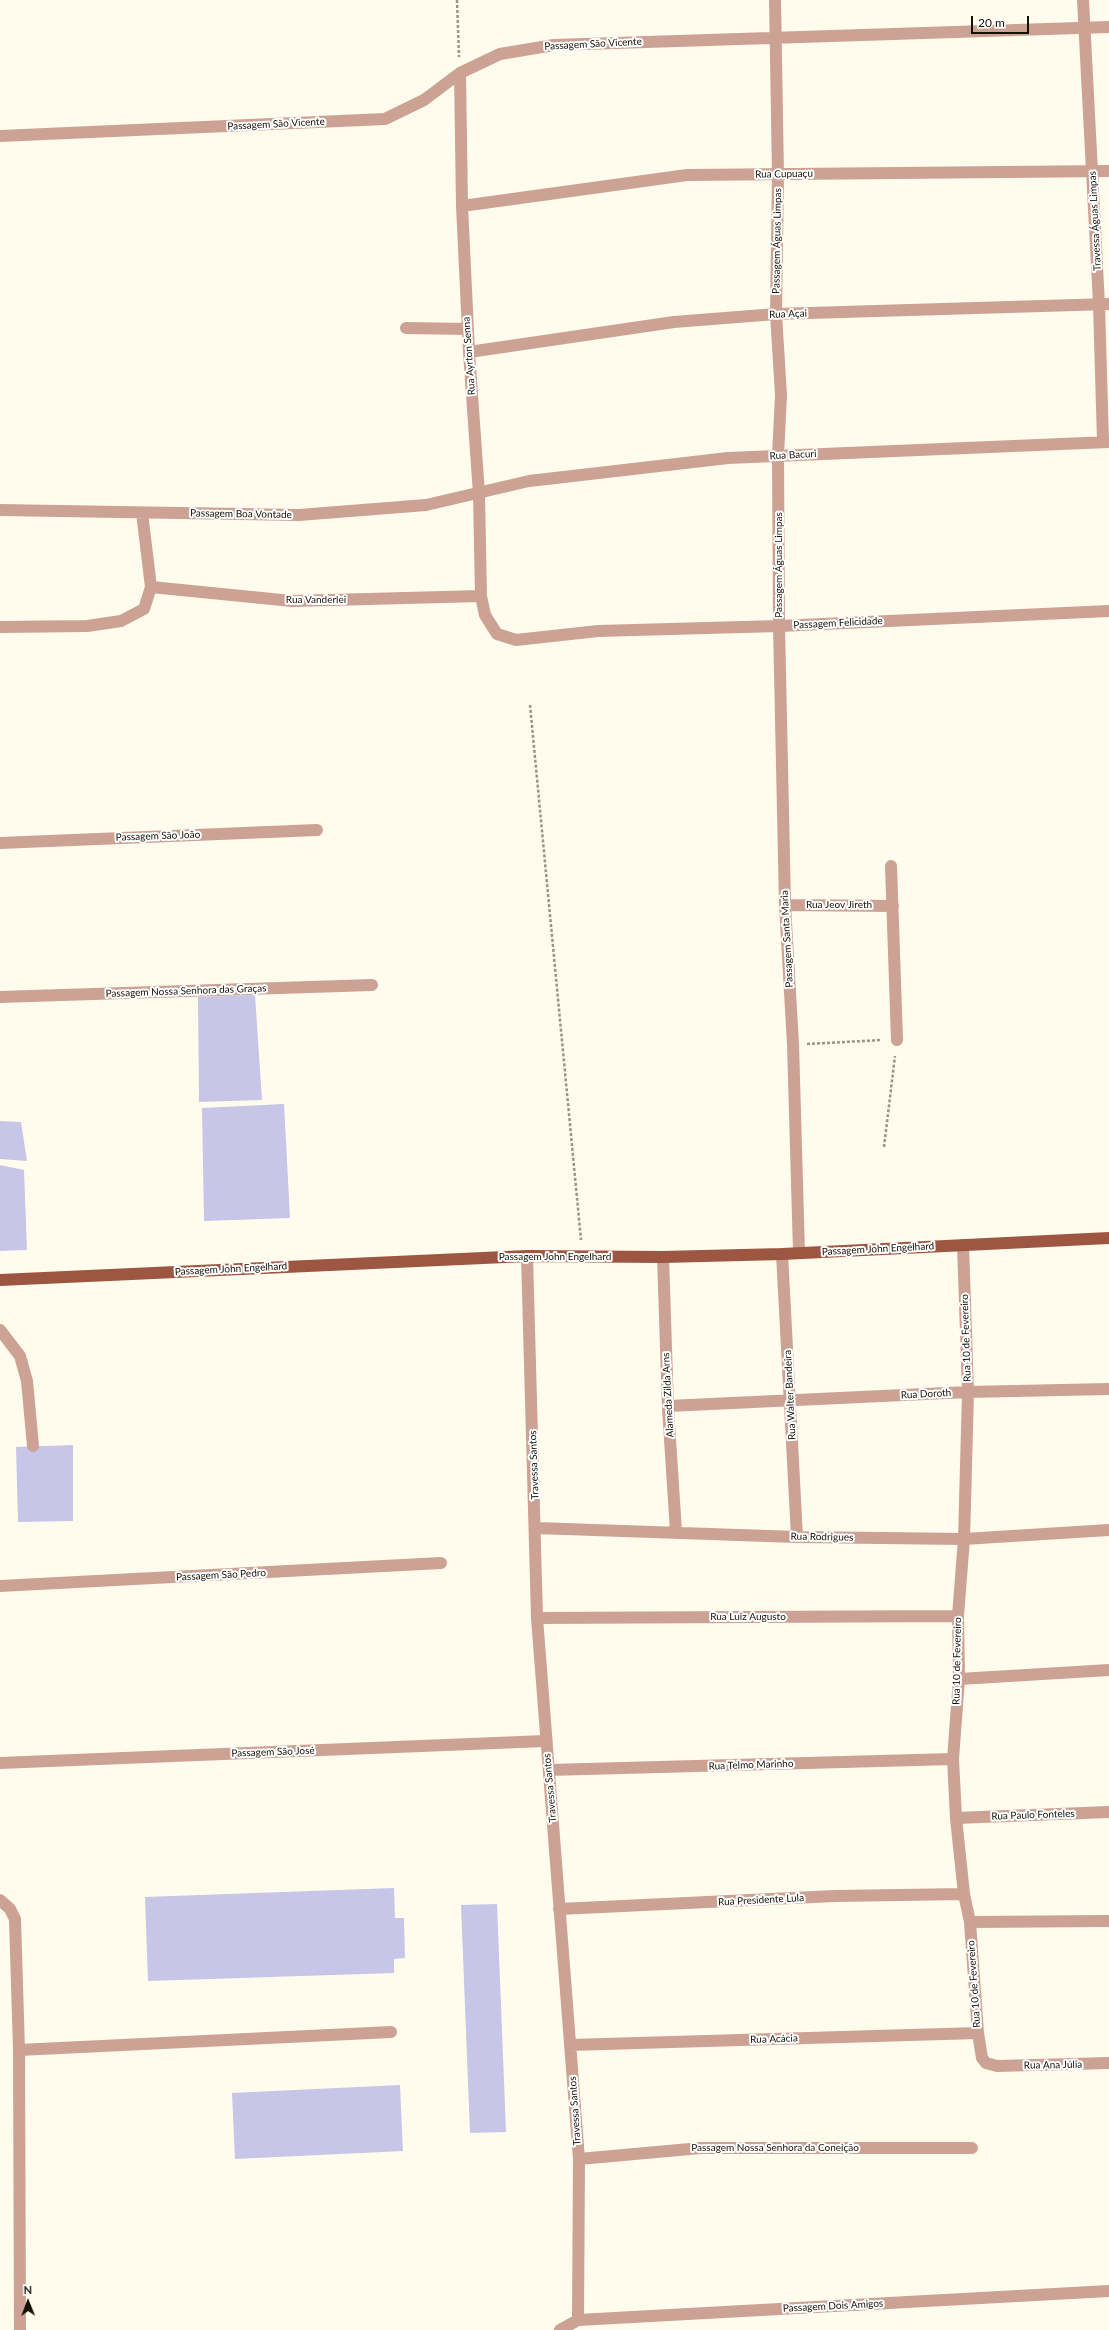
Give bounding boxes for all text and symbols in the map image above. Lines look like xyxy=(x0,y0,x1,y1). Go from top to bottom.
scale bar xyxy=(973,8,1031,34)
text: 20 m xyxy=(978,15,1005,30)
street label: Passagem São Vicente xyxy=(544,35,642,53)
street label: Passagem São Vicente xyxy=(227,115,325,133)
street label: Rua Cupuaçu xyxy=(755,167,813,181)
street label: Travessa Águas Limpas xyxy=(1086,171,1104,271)
street label: Passagem Águas Limpas xyxy=(770,188,784,294)
street label: Rua Açai xyxy=(769,307,807,321)
street label: Rua Ayrton Senna xyxy=(460,316,478,396)
street label: Rua Bacuri xyxy=(769,448,817,462)
street label: Passagem Boa Vontade xyxy=(190,507,292,521)
street label: Passagem Águas Limpas xyxy=(773,512,785,618)
street label: Rua Vanderlei xyxy=(286,594,346,606)
street label: Passagem Felicidade xyxy=(793,615,883,631)
street label: Passagem São João xyxy=(116,829,200,843)
street label: Passagem Santa Maria xyxy=(778,890,796,988)
street label: Rua Jeov Jireth xyxy=(806,899,872,911)
street label: Passagem Nossa Senhora das Graças xyxy=(105,982,267,1000)
street label: Passagem John Engelhard xyxy=(821,1240,935,1258)
street label: Passagem John Engelhard xyxy=(499,1251,611,1263)
street label: Passagem John Engelhard xyxy=(174,1260,288,1278)
street label: Rua 10 de Fevereiro xyxy=(958,1294,974,1382)
street label: Rua Walter Bandeira xyxy=(782,1350,798,1440)
street label: Alameda Zilda Arns xyxy=(660,1352,676,1438)
street label: Rua Doroth xyxy=(900,1387,952,1401)
street label: Travessa Santos xyxy=(527,1430,541,1500)
street label: Rua Rodrigues xyxy=(791,1530,853,1544)
street label: Passagem São Pedro xyxy=(176,1567,266,1583)
street label: Rua Luiz Augusto xyxy=(710,1611,786,1623)
street label: Rua 10 de Fevereiro xyxy=(950,1617,964,1705)
street label: Passagem São José xyxy=(231,1745,315,1759)
street label: Travessa Santos xyxy=(541,1753,559,1823)
street label: Rua Telmo Marinho xyxy=(708,1758,794,1772)
street label: Rua Paulo Fonteles xyxy=(991,1808,1075,1822)
street label: Rua Presidente Lula xyxy=(718,1892,804,1908)
street label: Rua 10 de Fevereiro xyxy=(965,1940,983,2028)
street label: Rua Acácia xyxy=(750,2032,798,2046)
street label: Rua Ana Júlia xyxy=(1024,2058,1082,2072)
street label: Travessa Santos xyxy=(567,2076,583,2146)
street label: Passagem Nossa Senhora da Coneição xyxy=(691,2142,859,2154)
north arrow xyxy=(8,2282,48,2322)
text: N xyxy=(23,2283,32,2296)
street label: Passagem Dois Amigos xyxy=(782,2297,884,2315)

